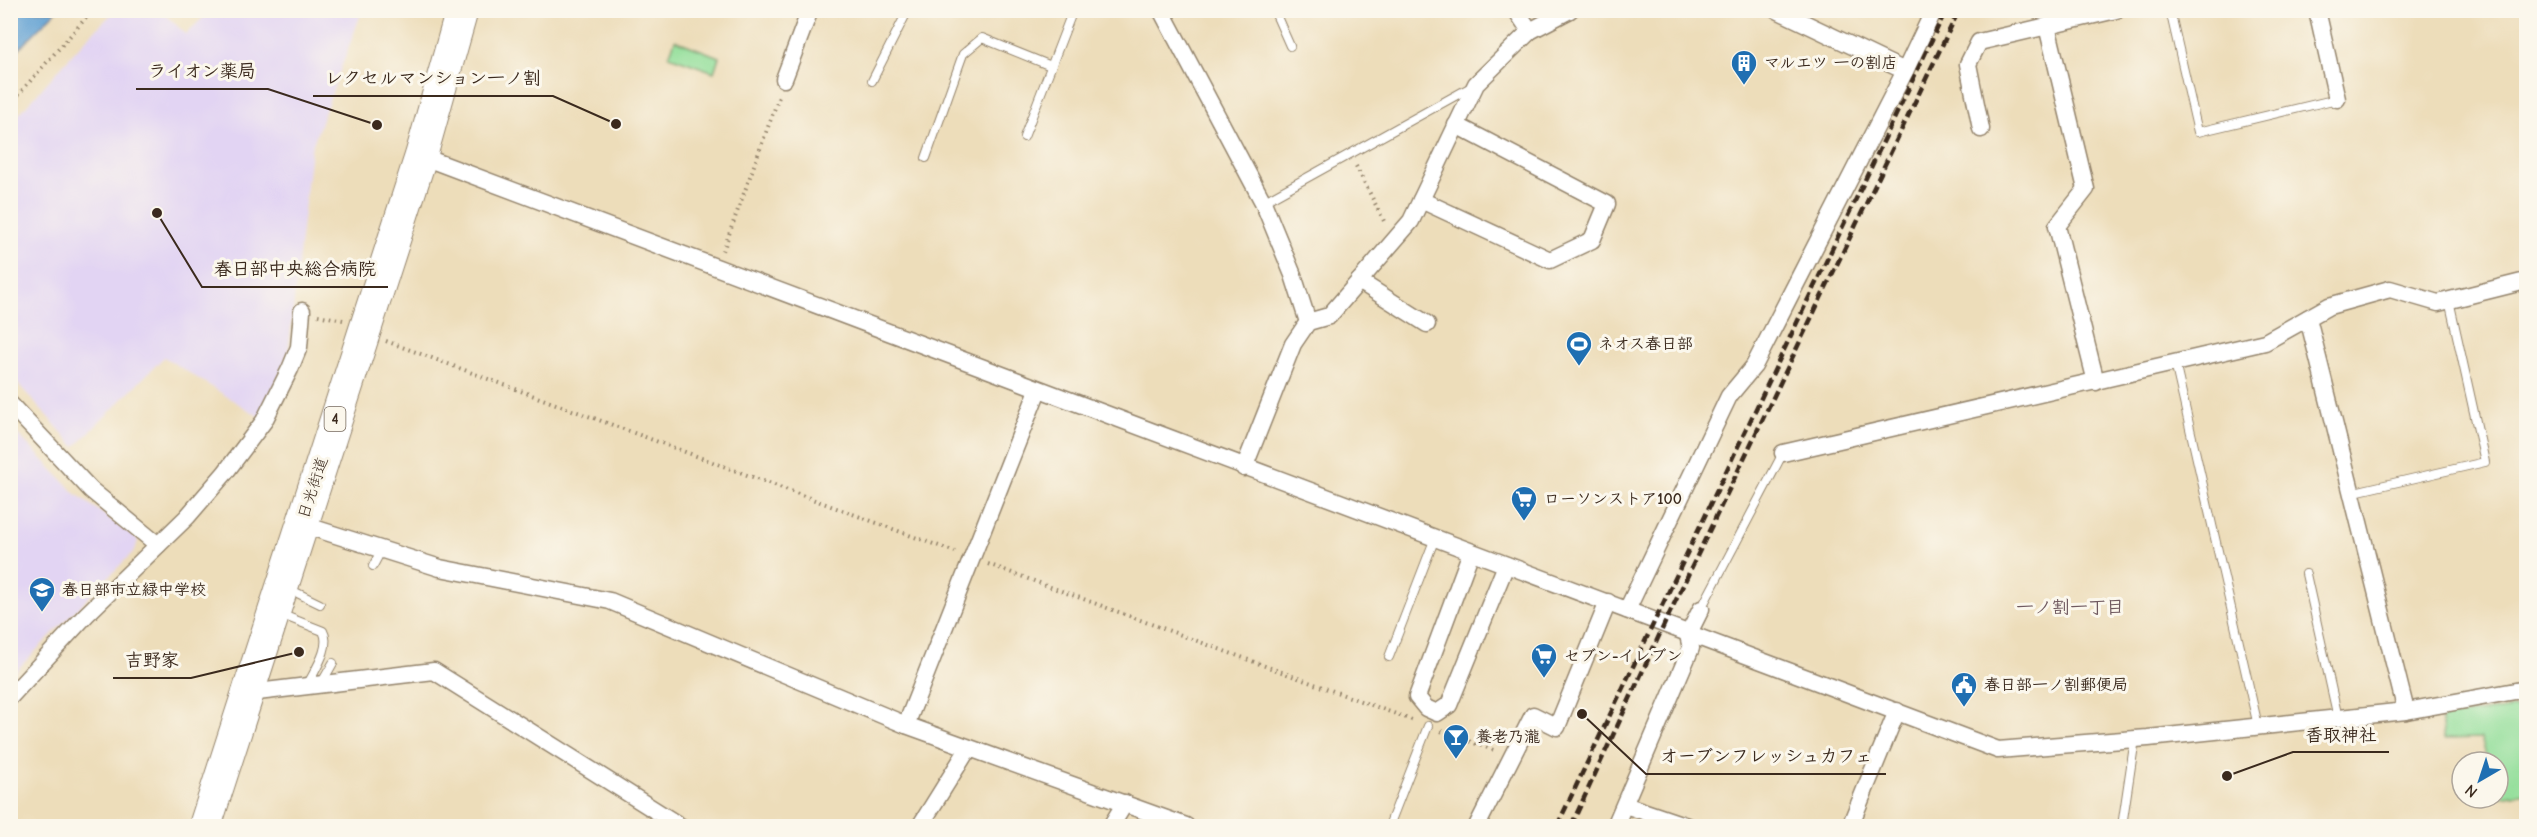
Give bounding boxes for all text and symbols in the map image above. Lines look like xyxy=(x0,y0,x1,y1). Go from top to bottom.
building icon: マルエツ 一の割店 xyxy=(1729,48,1759,86)
callout: ライオン薬局 xyxy=(136,53,268,89)
place label: マルエツ 一の割店 xyxy=(1764,54,1897,72)
callout: レクセルマンション一ノ割 xyxy=(313,60,553,96)
text: ライオン薬局 xyxy=(148,61,256,82)
text: レクセルマンション一ノ割 xyxy=(325,68,541,89)
callout: 春日部中央総合病院 xyxy=(202,251,388,287)
text: 春日部中央総合病院 xyxy=(214,259,376,280)
sports icon: ネオス春日部 xyxy=(1564,329,1594,367)
place label: ネオス春日部 xyxy=(1598,335,1693,353)
road number: 4 xyxy=(324,407,346,431)
street label: 日光街道 xyxy=(295,455,331,521)
supermarket icon: ローソンストア100 xyxy=(1509,484,1539,522)
place label: ローソンストア100 xyxy=(1544,490,1682,508)
school or university icon: 春日部市立緑中学校 xyxy=(27,575,57,613)
place label: 春日部市立緑中学校 xyxy=(62,581,206,599)
district label: 一ノ割一丁目 xyxy=(2016,597,2124,618)
supermarket icon: セブン-イレブン xyxy=(1529,641,1559,679)
callout: 吉野家 xyxy=(113,642,191,678)
place label: セブン-イレブン xyxy=(1564,647,1683,665)
text: 吉野家 xyxy=(125,650,179,671)
public building icon: 春日部一ノ割郵便局 xyxy=(1949,670,1979,708)
place label: 春日部一ノ割郵便局 xyxy=(1984,676,2128,694)
callout: 香取神社 xyxy=(2293,716,2389,752)
bar icon: 養老乃瀧 xyxy=(1441,722,1471,760)
text: 香取神社 xyxy=(2305,725,2377,746)
place label: 養老乃瀧 xyxy=(1476,728,1540,746)
callout: オーブンフレッシュカフェ xyxy=(1646,738,1886,774)
text: オーブンフレッシュカフェ xyxy=(1660,746,1872,767)
north arrow xyxy=(2450,750,2510,810)
text: N xyxy=(2461,781,2481,801)

